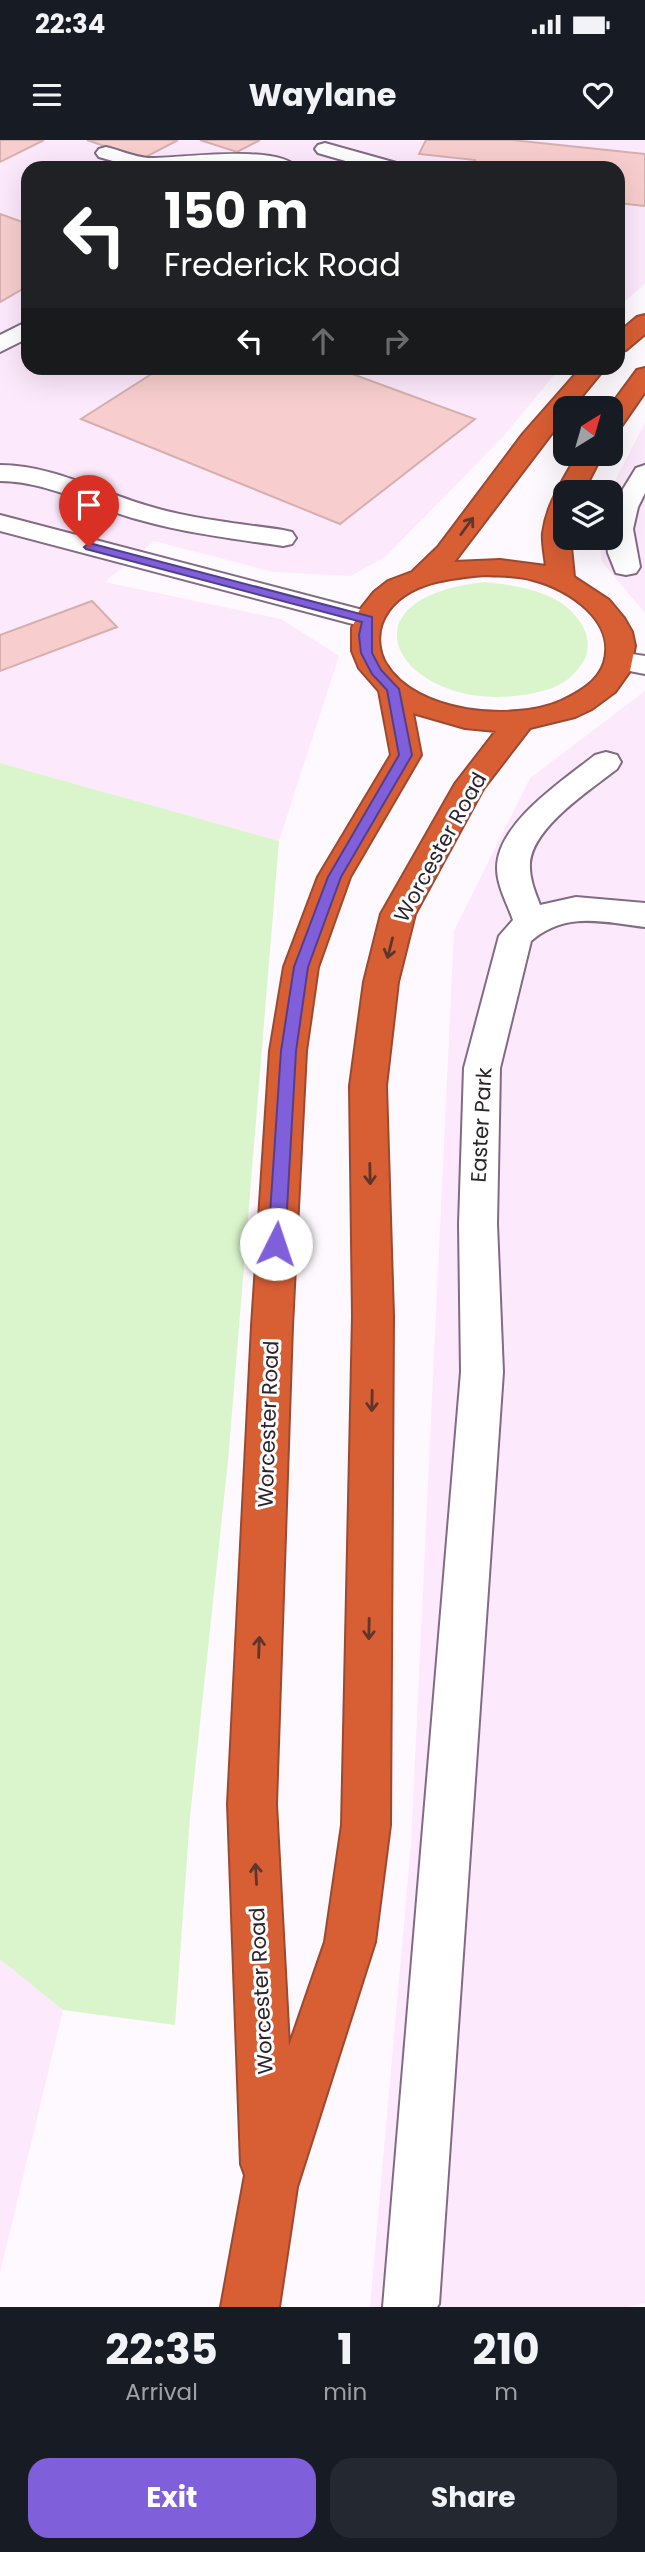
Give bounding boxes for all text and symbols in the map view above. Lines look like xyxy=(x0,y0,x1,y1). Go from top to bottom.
text: 22:34 xyxy=(35,6,105,42)
text: Waylane xyxy=(248,72,397,117)
icon: menu xyxy=(28,76,66,114)
icon: heart xyxy=(579,76,617,114)
text: 150 m xyxy=(164,177,309,245)
icon: left xyxy=(49,189,140,280)
text: Frederick Road xyxy=(164,242,401,287)
icon: left xyxy=(231,322,269,360)
icon: ahead xyxy=(304,322,342,360)
icon: right xyxy=(377,322,415,360)
north arrow xyxy=(553,396,623,466)
map controls xyxy=(553,396,623,550)
pin xyxy=(59,475,119,547)
button: layers xyxy=(553,480,623,550)
icon: arrive xyxy=(70,486,108,524)
one-way arrow xyxy=(460,517,474,536)
street label: Worcester Road xyxy=(387,767,493,927)
one-way arrow xyxy=(383,936,396,959)
street label: Easter Park xyxy=(464,1067,498,1183)
one-way arrow xyxy=(363,1162,376,1185)
position arrow xyxy=(239,1207,313,1281)
street label: Worcester Road xyxy=(251,1340,285,1508)
one-way arrow xyxy=(365,1389,378,1412)
one-way arrow xyxy=(362,1617,375,1640)
one-way arrow xyxy=(252,1636,265,1659)
one-way arrow xyxy=(249,1863,262,1886)
street label: Worcester Road xyxy=(242,1907,280,2075)
text: 22:35 xyxy=(105,2320,218,2379)
text: 1 xyxy=(337,2320,353,2379)
text: 210 xyxy=(473,2320,540,2379)
text: Arrival xyxy=(125,2376,198,2408)
text: min xyxy=(323,2376,367,2408)
text: m xyxy=(494,2376,518,2408)
button: Exit xyxy=(28,2458,316,2538)
button: Share xyxy=(330,2458,617,2538)

